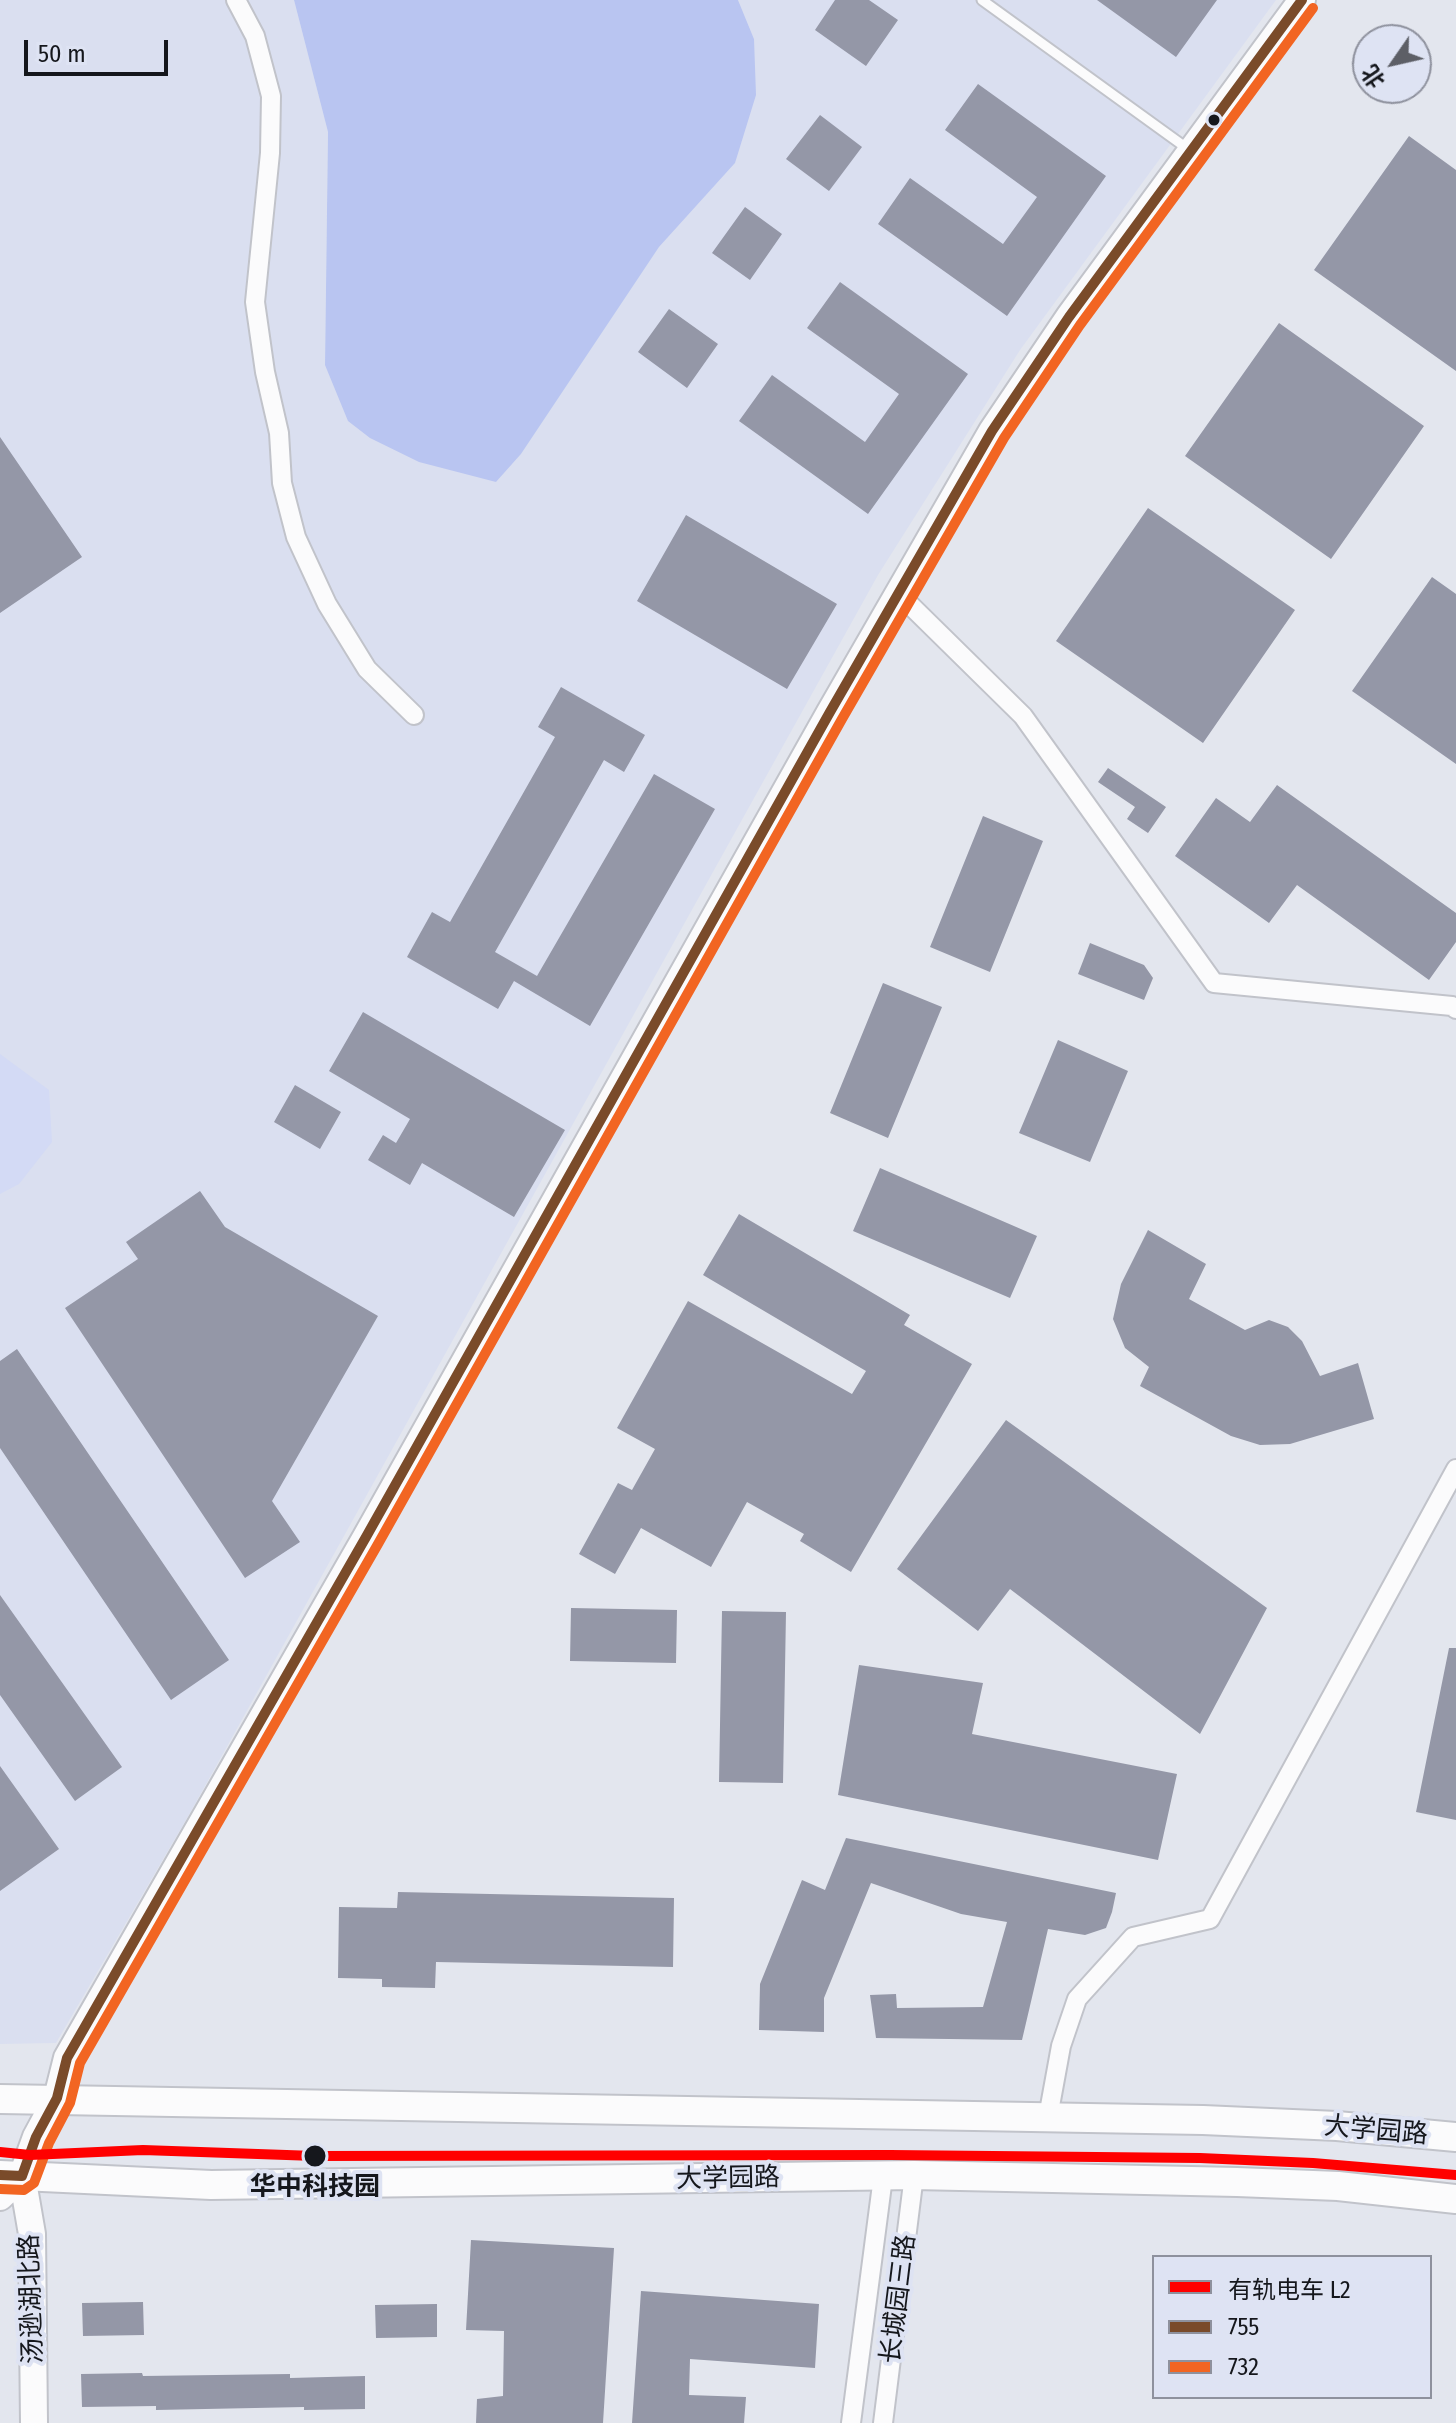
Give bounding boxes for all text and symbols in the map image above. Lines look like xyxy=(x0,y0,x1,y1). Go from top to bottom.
scale bar xyxy=(28,24,172,74)
north arrow xyxy=(1352,24,1432,104)
text: 50 m xyxy=(38,40,86,68)
text: 北 xyxy=(1356,60,1391,93)
unlabelled marker xyxy=(1206,112,1222,128)
street label: 大学园路 xyxy=(1323,2111,1429,2151)
marker: 华中科技园 xyxy=(302,2143,328,2169)
street label: 大学园路 xyxy=(676,2162,780,2196)
place label: 华中科技园 xyxy=(250,2172,380,2204)
street label: 汤逊湖北路 xyxy=(14,2233,50,2365)
street label: 长城园三路 xyxy=(876,2233,922,2365)
legend xyxy=(1152,2255,1432,2399)
text: 有轨电车 L2 xyxy=(1228,2276,1351,2304)
text: 755 xyxy=(1228,2313,1259,2341)
text: 732 xyxy=(1228,2353,1259,2381)

